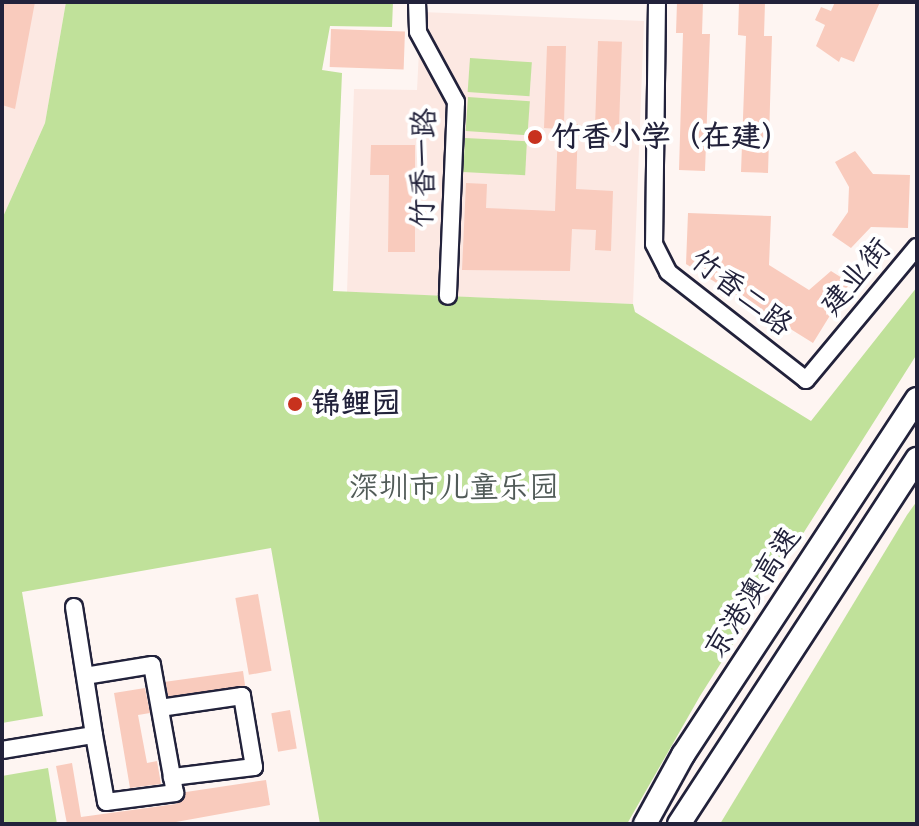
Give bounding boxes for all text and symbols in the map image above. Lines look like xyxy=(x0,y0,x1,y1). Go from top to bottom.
street label: 竹香一路 xyxy=(405,108,443,228)
place label: 竹香小学（在建） xyxy=(551,119,791,155)
marker: 竹香小学（在建） xyxy=(526,128,544,146)
street label: 建业街 xyxy=(813,231,899,323)
street label: 竹香二路 xyxy=(683,242,799,344)
place label: 锦鲤园 xyxy=(311,386,401,422)
marker: 锦鲤园 xyxy=(286,395,304,413)
park label: 深圳市儿童乐园 xyxy=(349,470,559,506)
street label: 京港澳高速 xyxy=(697,520,809,666)

